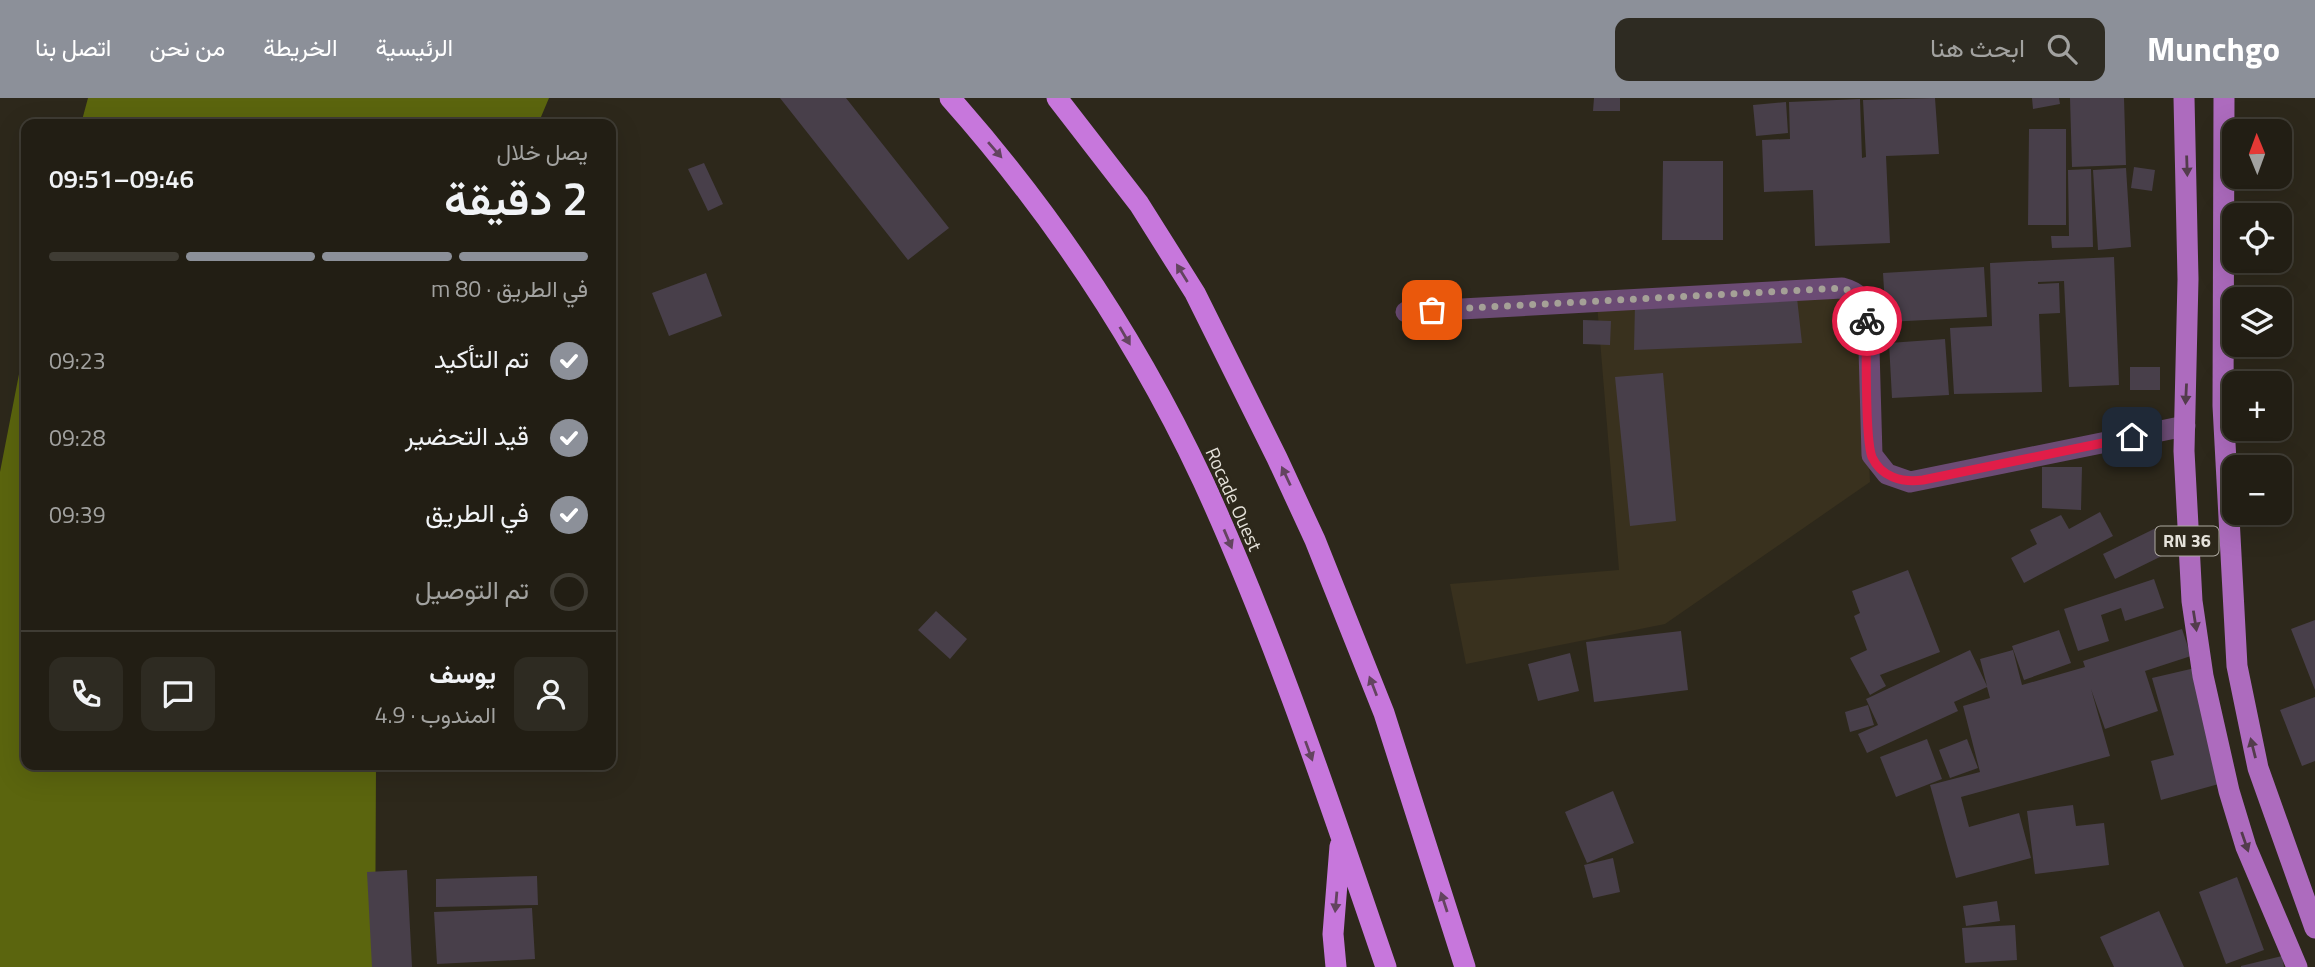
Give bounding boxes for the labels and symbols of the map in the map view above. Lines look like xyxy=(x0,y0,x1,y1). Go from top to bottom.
north arrow xyxy=(2222,119,2292,189)
one-way arrow xyxy=(987,141,1002,158)
one-way arrow xyxy=(2181,155,2192,177)
one-way arrow xyxy=(1176,264,1189,283)
pin xyxy=(1402,280,1462,340)
courier xyxy=(1832,286,1902,356)
one-way arrow xyxy=(1119,326,1131,345)
one-way arrow xyxy=(2180,383,2191,405)
pin xyxy=(2102,407,2162,467)
street label: Rocade Ouest xyxy=(1199,442,1270,556)
one-way arrow xyxy=(1280,466,1292,486)
road number: RN 36 xyxy=(2156,526,2218,556)
one-way arrow xyxy=(1222,528,1233,549)
one-way arrow xyxy=(2189,610,2200,632)
one-way arrow xyxy=(1368,675,1379,696)
one-way arrow xyxy=(2247,737,2258,759)
one-way arrow xyxy=(1304,740,1315,761)
one-way arrow xyxy=(2240,832,2251,853)
one-way arrow xyxy=(1330,891,1341,913)
one-way arrow xyxy=(1438,891,1449,912)

